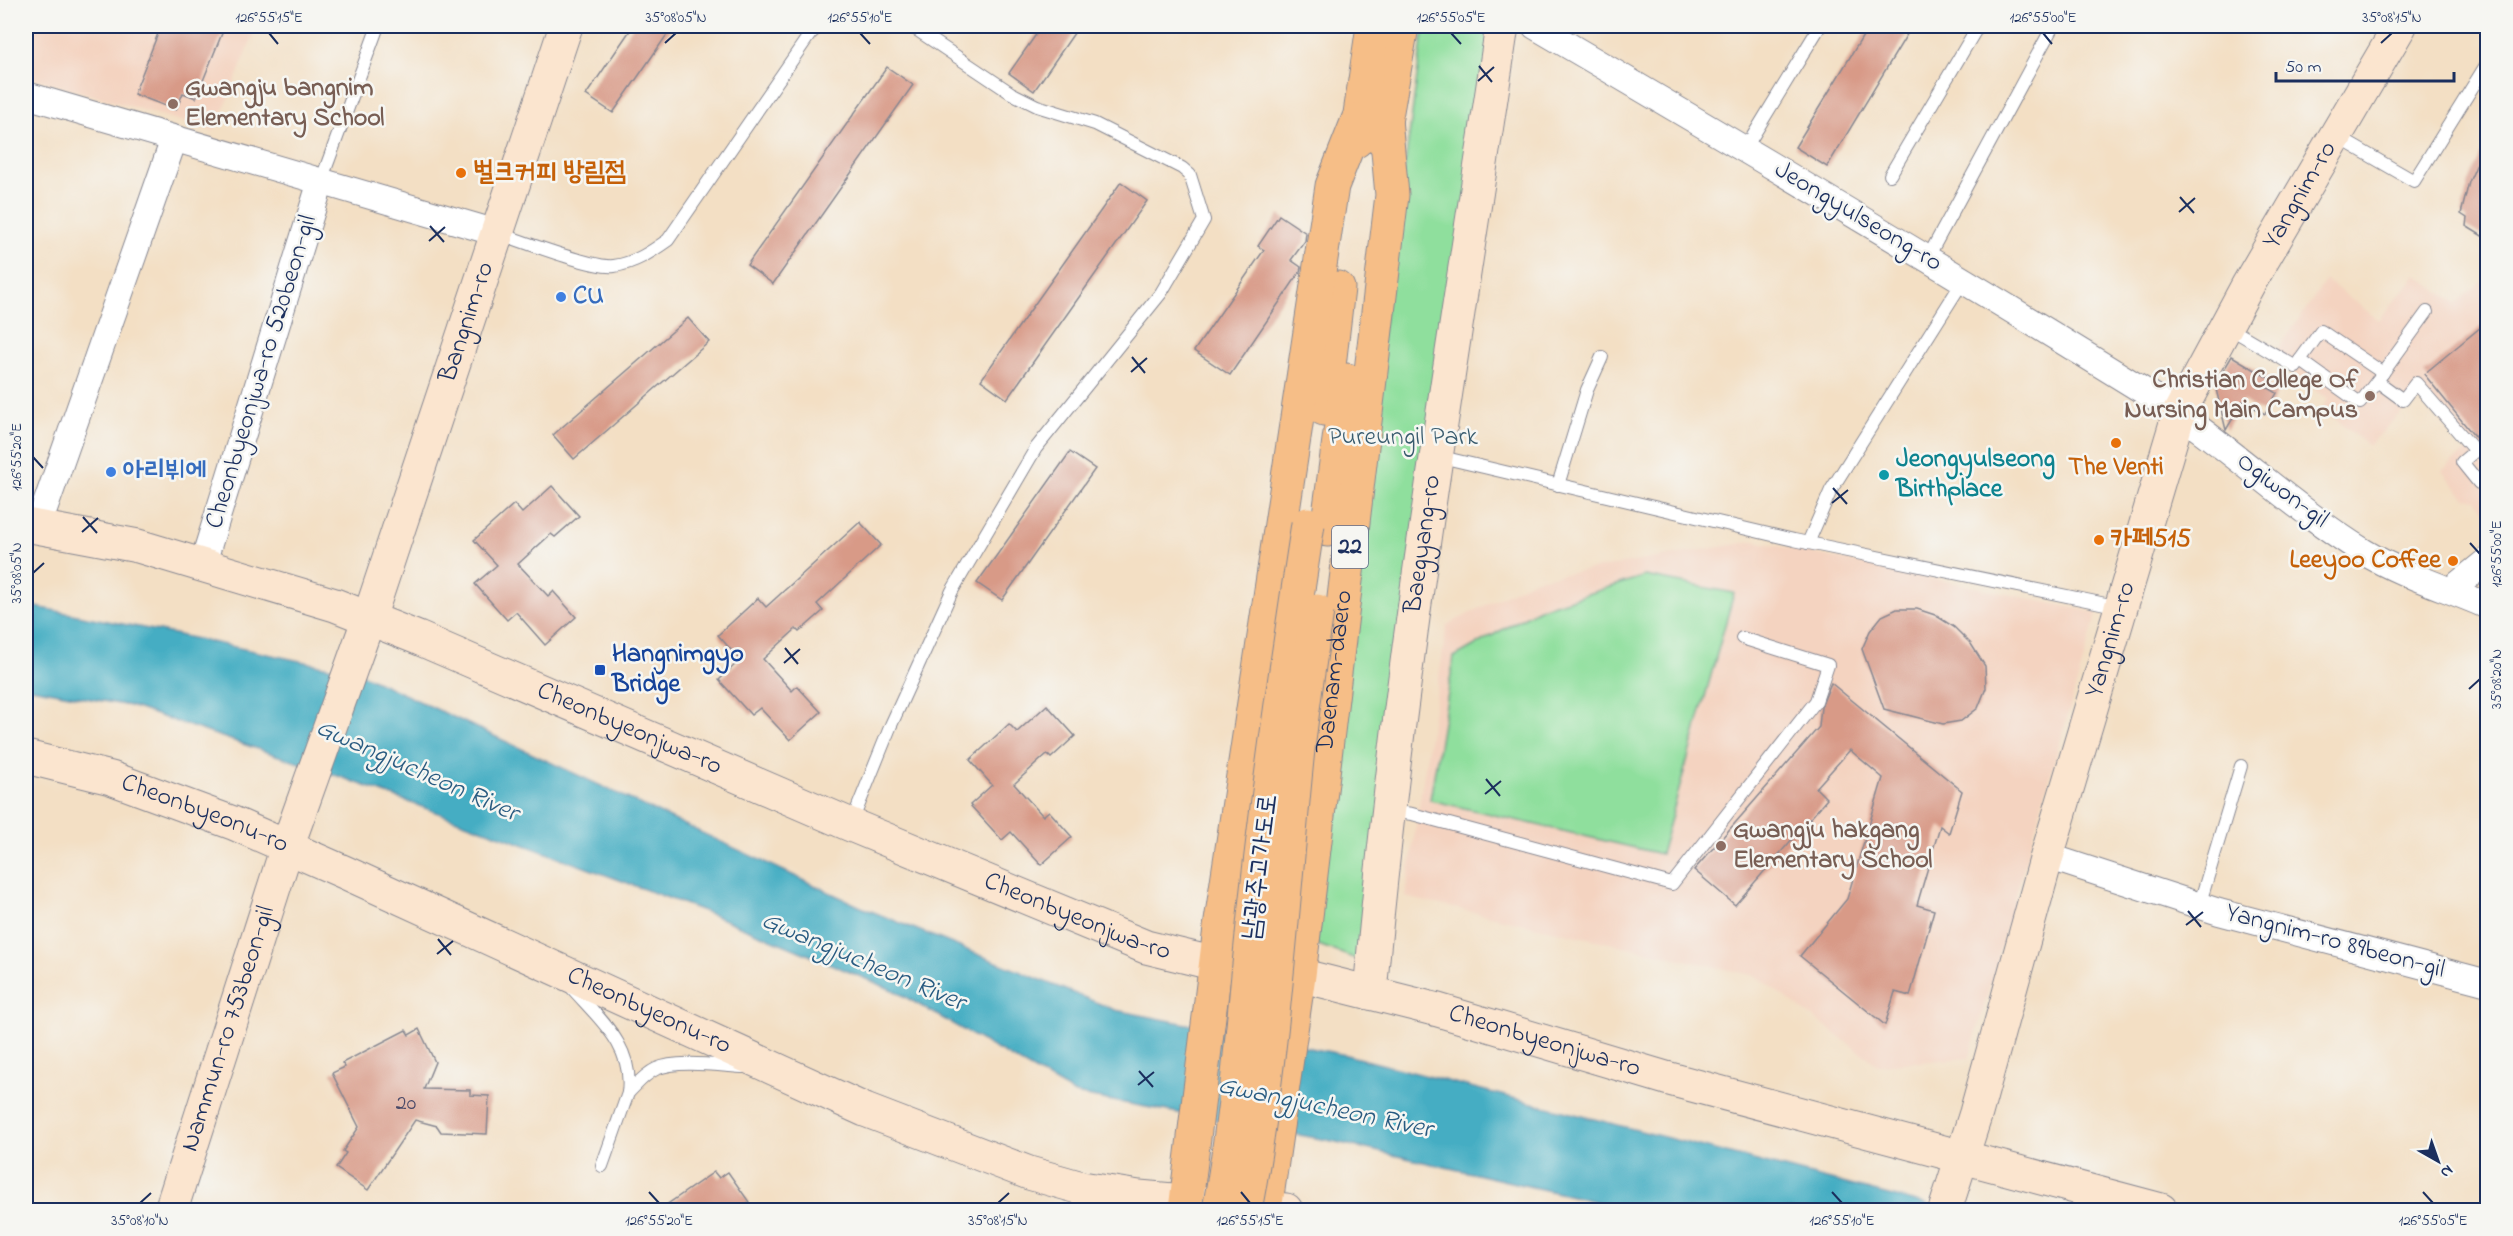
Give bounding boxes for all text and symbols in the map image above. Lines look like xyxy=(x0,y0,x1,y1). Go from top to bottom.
text: 126°55'15"E xyxy=(235,7,303,29)
text: 35°08'05"N xyxy=(645,7,707,29)
text: 126°55'10"E xyxy=(827,7,893,29)
text: 126°55'05"E xyxy=(1416,7,1486,29)
text: 126°55'00"E xyxy=(2009,7,2077,29)
text: 35°08'15"N xyxy=(2362,7,2422,29)
scale bar xyxy=(2276,45,2454,83)
text: 50 m xyxy=(2285,55,2322,81)
place label: Gwangju bangnim Elementary School xyxy=(185,70,384,138)
marker: Gwangju bangnim Elementary School xyxy=(166,97,180,111)
street label: Yangnim-ro xyxy=(2254,134,2347,257)
street label: Jeongyulseong-ro xyxy=(1767,152,1949,282)
place label: 벌크커피 방림점 xyxy=(473,154,626,192)
marker: 벌크커피 방림점 xyxy=(454,166,468,180)
street label: Cheonbyeonjwa-ro 520beon-gil xyxy=(196,210,328,534)
street label: Bangnim-ro xyxy=(429,257,505,389)
place label: CU xyxy=(573,278,604,316)
marker: CU xyxy=(554,290,568,304)
place label: Christian College Of Nursing Main Campus xyxy=(2124,362,2359,431)
marker: Christian College Of Nursing Main Campus xyxy=(2363,389,2377,403)
park label: Pureungil Park xyxy=(1328,419,1479,457)
text: 126°55'20"E xyxy=(6,423,28,491)
marker: The Venti xyxy=(2109,436,2123,450)
place label: Jeongyulseong Birthplace xyxy=(1895,441,2055,509)
street label: Ogiwon-gil xyxy=(2228,444,2336,538)
place label: The Venti xyxy=(2068,449,2164,487)
place label: 아리뷔에 xyxy=(123,453,207,491)
marker: 아리뷔에 xyxy=(104,465,118,479)
marker: Jeongyulseong Birthplace xyxy=(1877,468,1891,482)
street label: Baegyang-ro xyxy=(1395,472,1452,617)
text: 126°55'00"E xyxy=(2486,520,2508,588)
place label: 카페515 xyxy=(2111,521,2191,559)
road number: 22 xyxy=(1332,526,1368,568)
marker: 카페515 xyxy=(2092,533,2106,547)
text: 35°08'05"N xyxy=(6,542,28,604)
place label: Leeyoo Coffee xyxy=(2290,542,2442,580)
marker: Leeyoo Coffee xyxy=(2446,554,2460,568)
street label: Yangnim-ro xyxy=(2076,577,2147,703)
street label: Daenam-daero xyxy=(1307,588,1364,756)
place label: Hangnimgyo Bridge xyxy=(611,636,744,705)
text: 35°08'20"N xyxy=(2486,649,2508,709)
marker: Hangnimgyo Bridge xyxy=(593,663,607,677)
street label: Cheonbyeonjwa-ro xyxy=(531,672,728,786)
water label: Gwangjucheon River xyxy=(309,709,528,836)
street label: Cheonbyeonu-ro xyxy=(116,764,295,864)
street label: 남광주고가도로 xyxy=(1233,792,1289,942)
place label: Gwangju hakgang Elementary School xyxy=(1733,812,1932,880)
marker: Gwangju hakgang Elementary School xyxy=(1714,839,1728,853)
street label: Cheonbyeonjwa-ro xyxy=(978,863,1174,971)
street label: Yangnim-ro 89beon-gil xyxy=(2221,894,2449,990)
street label: Nammun-ro 753beon-gil xyxy=(172,901,286,1157)
water label: Gwangjucheon River xyxy=(755,901,974,1025)
street label: Cheonbyeonu-ro xyxy=(560,957,737,1065)
street label: Cheonbyeonjwa-ro xyxy=(1444,995,1645,1088)
water label: Gwangjucheon River xyxy=(1214,1066,1439,1151)
house number: 20 xyxy=(396,1088,416,1120)
north arrow xyxy=(2408,1131,2468,1191)
text: N xyxy=(2434,1158,2458,1184)
text: 35°08'10"N xyxy=(111,1210,169,1232)
text: 126°55'20"E xyxy=(625,1210,693,1232)
text: 35°08'15"N xyxy=(968,1210,1028,1232)
text: 126°55'15"E xyxy=(1216,1210,1284,1232)
text: 126°55'10"E xyxy=(1809,1210,1875,1232)
text: 126°55'05"E xyxy=(2398,1210,2468,1232)

